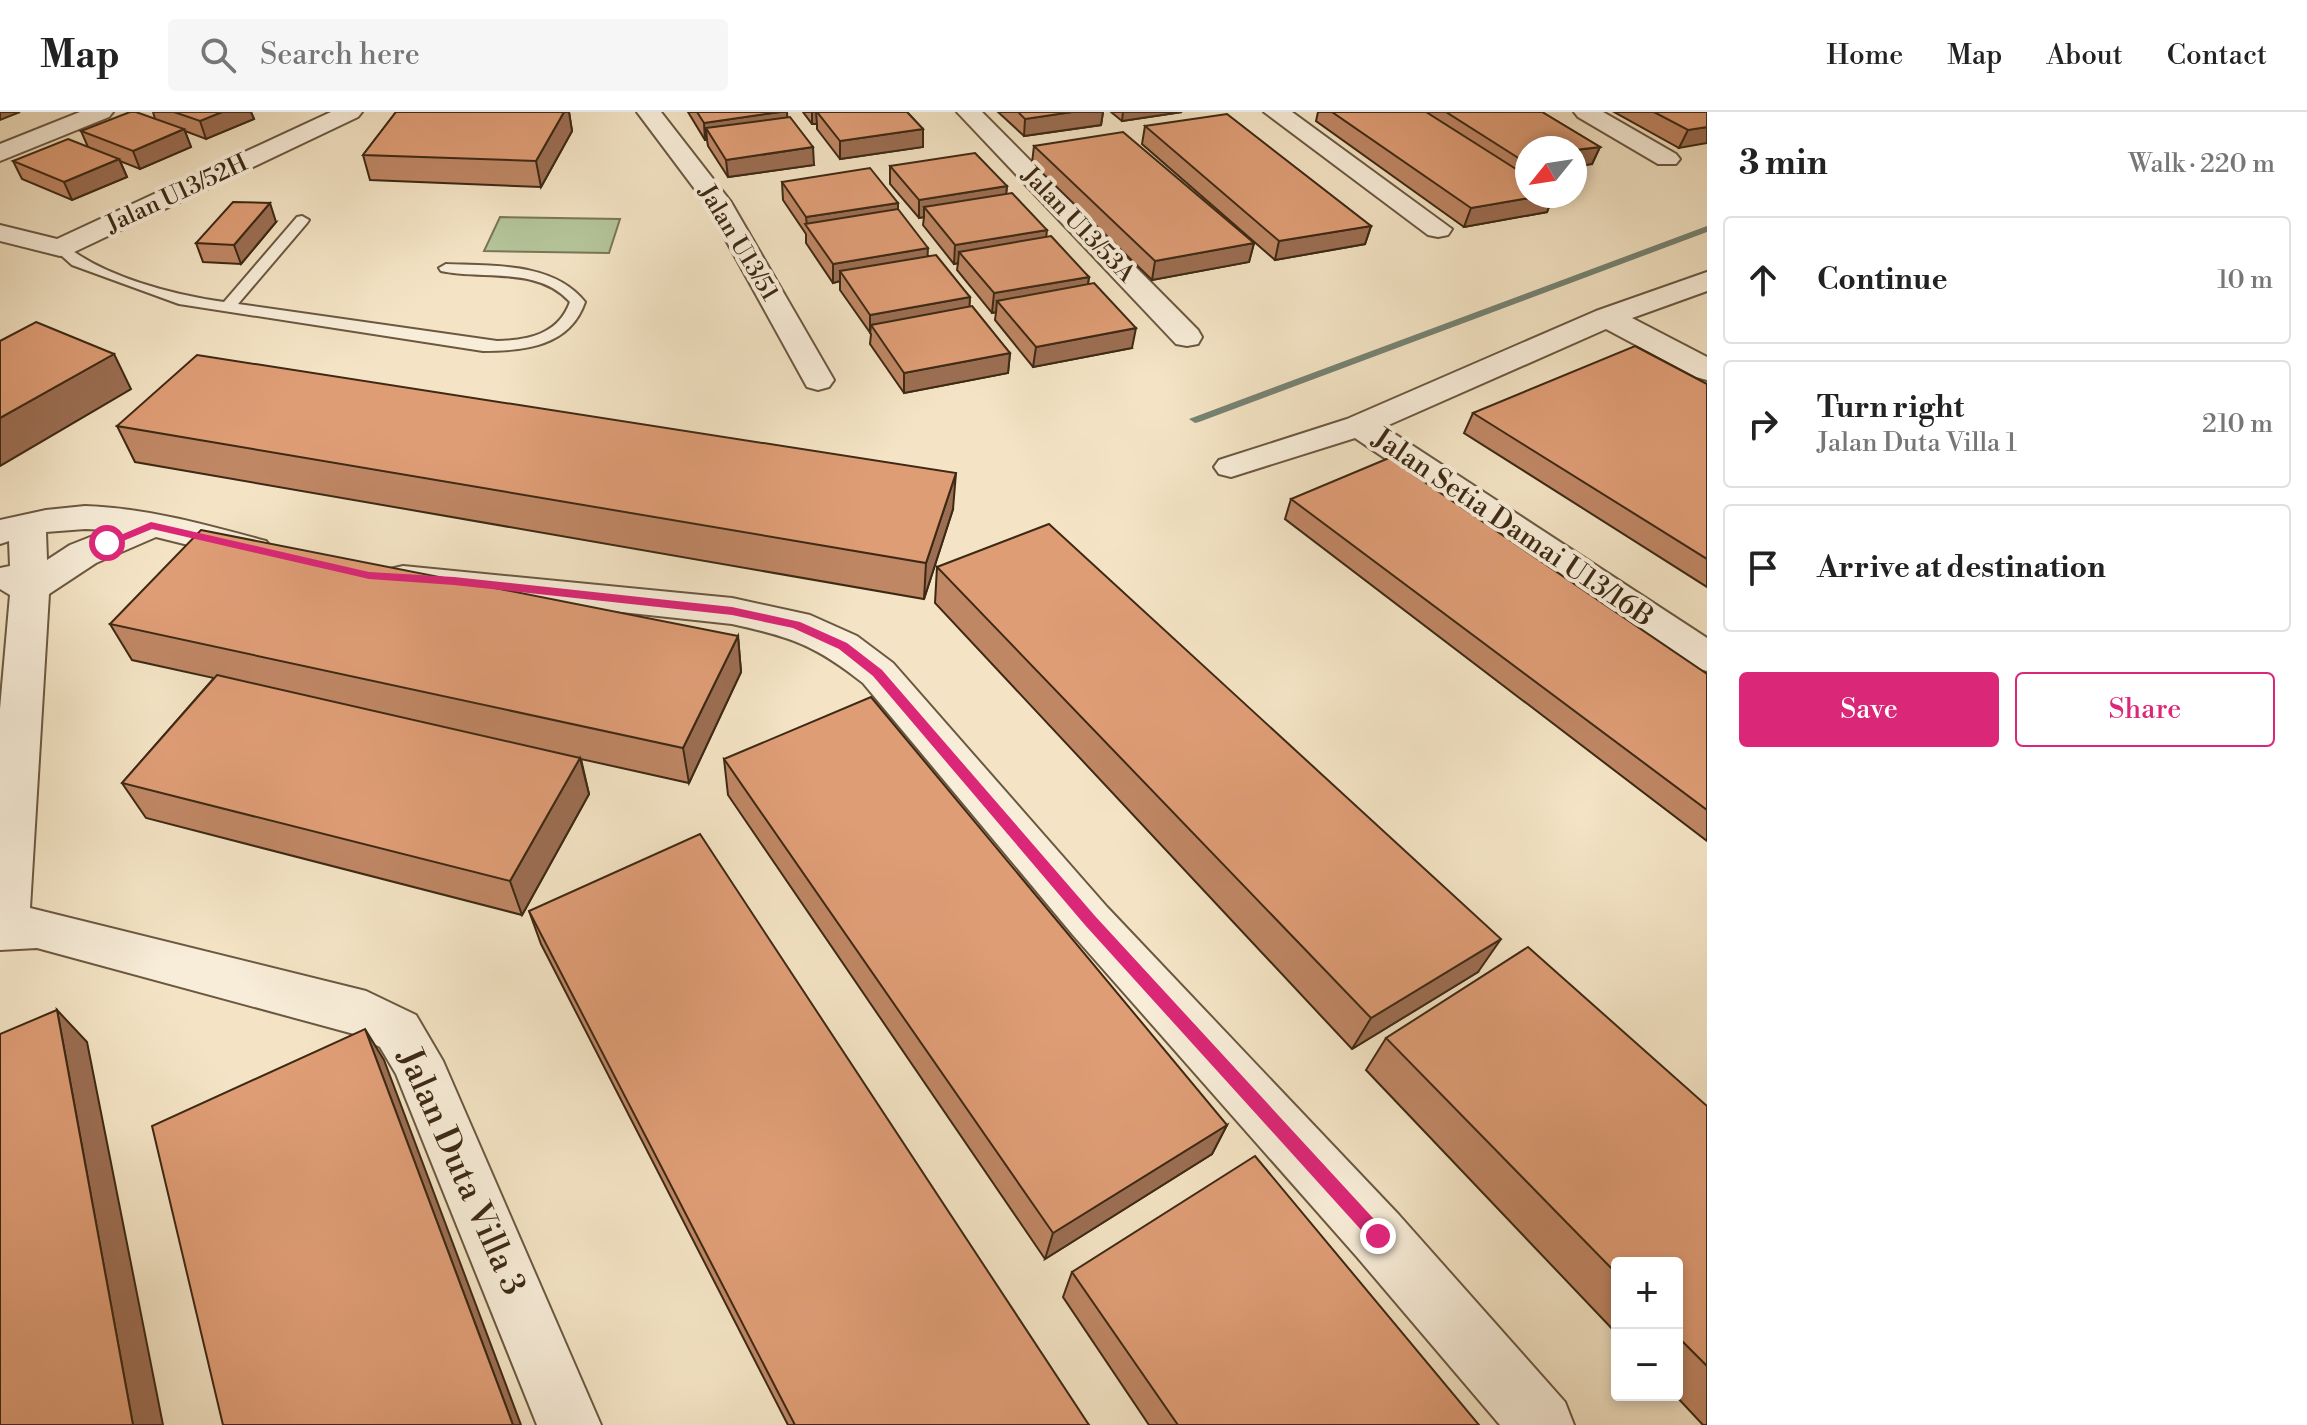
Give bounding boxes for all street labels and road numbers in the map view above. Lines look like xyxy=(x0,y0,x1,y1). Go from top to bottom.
street label: Jalan U13/52H xyxy=(101,148,253,240)
street label: Jalan U13/53A xyxy=(1015,160,1141,290)
street label: Jalan U13/51 xyxy=(691,179,785,307)
street label: Jalan Setia Damai U13/16B xyxy=(1365,420,1660,635)
street label: Jalan Duta Villa 3 xyxy=(387,1041,534,1302)

